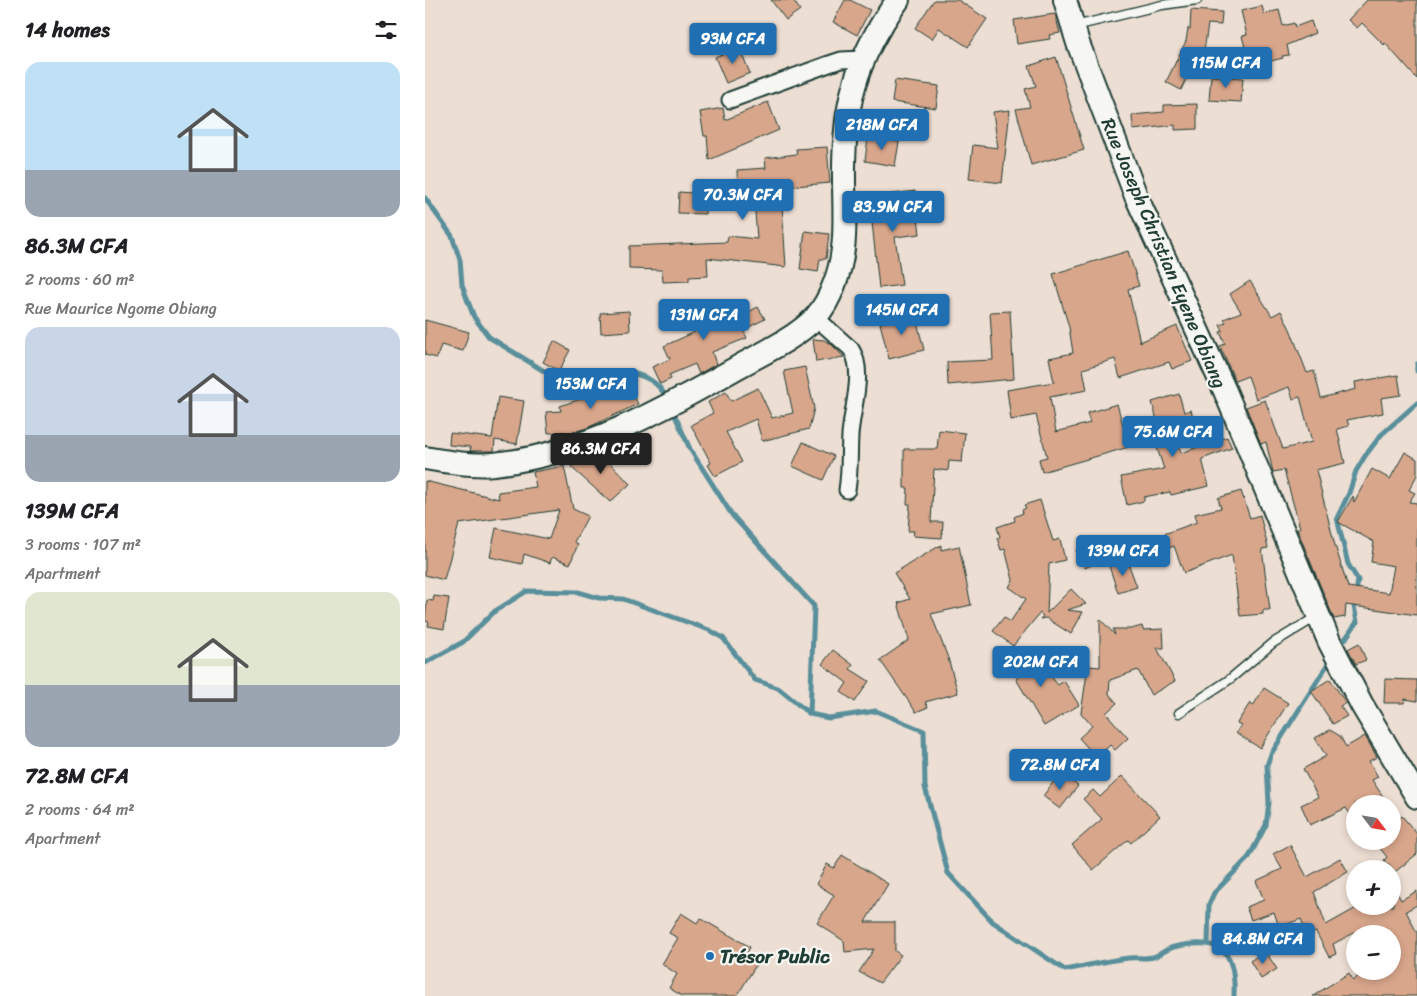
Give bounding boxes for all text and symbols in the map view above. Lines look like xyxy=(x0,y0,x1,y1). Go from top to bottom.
text: 14 homes xyxy=(25,11,110,49)
icon: filters xyxy=(372,16,400,44)
pin: 93M CFA xyxy=(687,22,779,65)
text: 93M CFA xyxy=(700,24,766,53)
pin: 115M CFA xyxy=(1174,46,1278,89)
text: 115M CFA xyxy=(1191,48,1261,77)
icon: home xyxy=(168,95,258,185)
pin: 218M CFA xyxy=(830,108,934,151)
text: 218M CFA xyxy=(846,110,918,139)
street label: Rue Joseph Christian Eyene Obiang xyxy=(1092,113,1236,394)
pin: 70.3M CFA xyxy=(686,178,800,221)
text: 70.3M CFA xyxy=(703,180,783,209)
pin: 83.9M CFA xyxy=(836,190,950,233)
text: 83.9M CFA xyxy=(853,192,933,221)
text: 86.3M CFA xyxy=(25,227,128,265)
text: 2 rooms · 60 m² xyxy=(25,265,135,294)
text: Rue Maurice Ngome Obiang xyxy=(25,294,217,323)
pin: 145M CFA xyxy=(850,294,954,336)
text: 145M CFA xyxy=(865,295,939,324)
pin: 131M CFA xyxy=(652,298,756,341)
text: 131M CFA xyxy=(670,300,738,329)
icon: home xyxy=(168,360,258,450)
pin: 153M CFA xyxy=(539,368,643,410)
text: 153M CFA xyxy=(555,369,627,398)
pin: 75.6M CFA xyxy=(1116,416,1230,458)
text: 75.6M CFA xyxy=(1133,417,1213,446)
pin: 86.3M CFA xyxy=(544,432,658,475)
text: 86.3M CFA xyxy=(562,434,640,463)
text: 139M CFA xyxy=(25,492,119,530)
text: 3 rooms · 107 m² xyxy=(25,530,141,559)
pin: 139M CFA xyxy=(1071,534,1175,577)
text: 139M CFA xyxy=(1087,536,1159,565)
text: Apartment xyxy=(25,559,101,588)
icon: home xyxy=(168,625,258,715)
pin: 202M CFA xyxy=(989,646,1093,688)
text: 202M CFA xyxy=(1004,647,1079,676)
pin: 72.8M CFA xyxy=(1003,748,1117,791)
text: 72.8M CFA xyxy=(1020,750,1100,779)
text: 72.8M CFA xyxy=(25,757,129,795)
text: 2 rooms · 64 m² xyxy=(25,795,135,824)
north arrow xyxy=(1346,795,1401,850)
map controls xyxy=(1346,795,1401,980)
text: Apartment xyxy=(25,824,101,853)
button: + xyxy=(1346,860,1401,915)
pin: 84.8M CFA xyxy=(1206,922,1320,965)
text: 84.8M CFA xyxy=(1223,924,1303,953)
button: − xyxy=(1346,925,1401,980)
place label: Trésor Public xyxy=(720,940,830,973)
marker: Trésor Public xyxy=(704,950,716,962)

